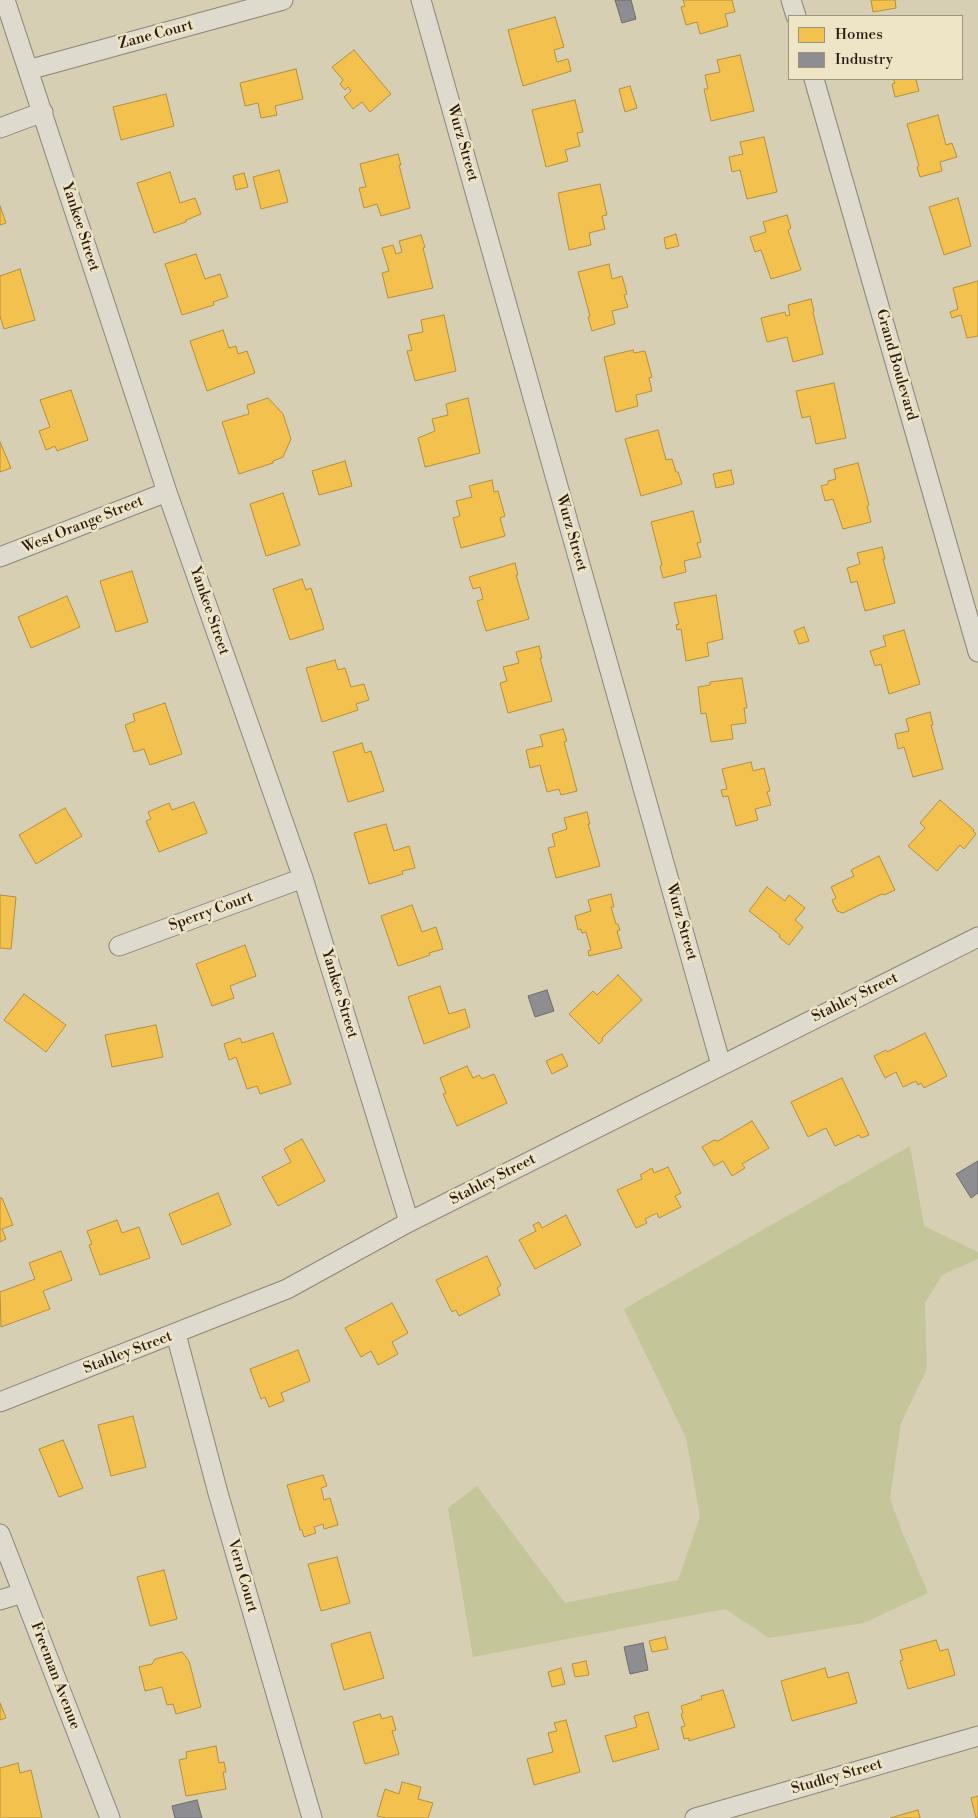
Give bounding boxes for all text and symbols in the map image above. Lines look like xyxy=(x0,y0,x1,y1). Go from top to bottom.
legend xyxy=(788,15,963,80)
street label: Zane Court xyxy=(117,16,195,54)
text: Homes xyxy=(835,25,883,44)
text: Industry xyxy=(835,50,893,69)
street label: Wurz Street xyxy=(442,102,482,184)
street label: Yankee Street xyxy=(57,180,103,274)
street label: Grand Boulevard xyxy=(872,307,920,423)
street label: West Orange Street xyxy=(20,492,146,558)
street label: Wurz Street xyxy=(551,492,591,574)
street label: Yankee Street xyxy=(185,564,233,658)
street label: Wurz Street xyxy=(661,881,701,963)
street label: Sperry Court xyxy=(166,888,256,936)
street label: Yankee Street xyxy=(317,947,361,1041)
street label: Stahley Street xyxy=(809,969,901,1027)
street label: Stahley Street xyxy=(447,1151,539,1209)
street label: Stahley Street xyxy=(81,1328,175,1378)
street label: Vern Court xyxy=(223,1537,261,1615)
street label: Freeman Avenue xyxy=(26,1620,84,1732)
street label: Studley Street xyxy=(789,1755,885,1799)

